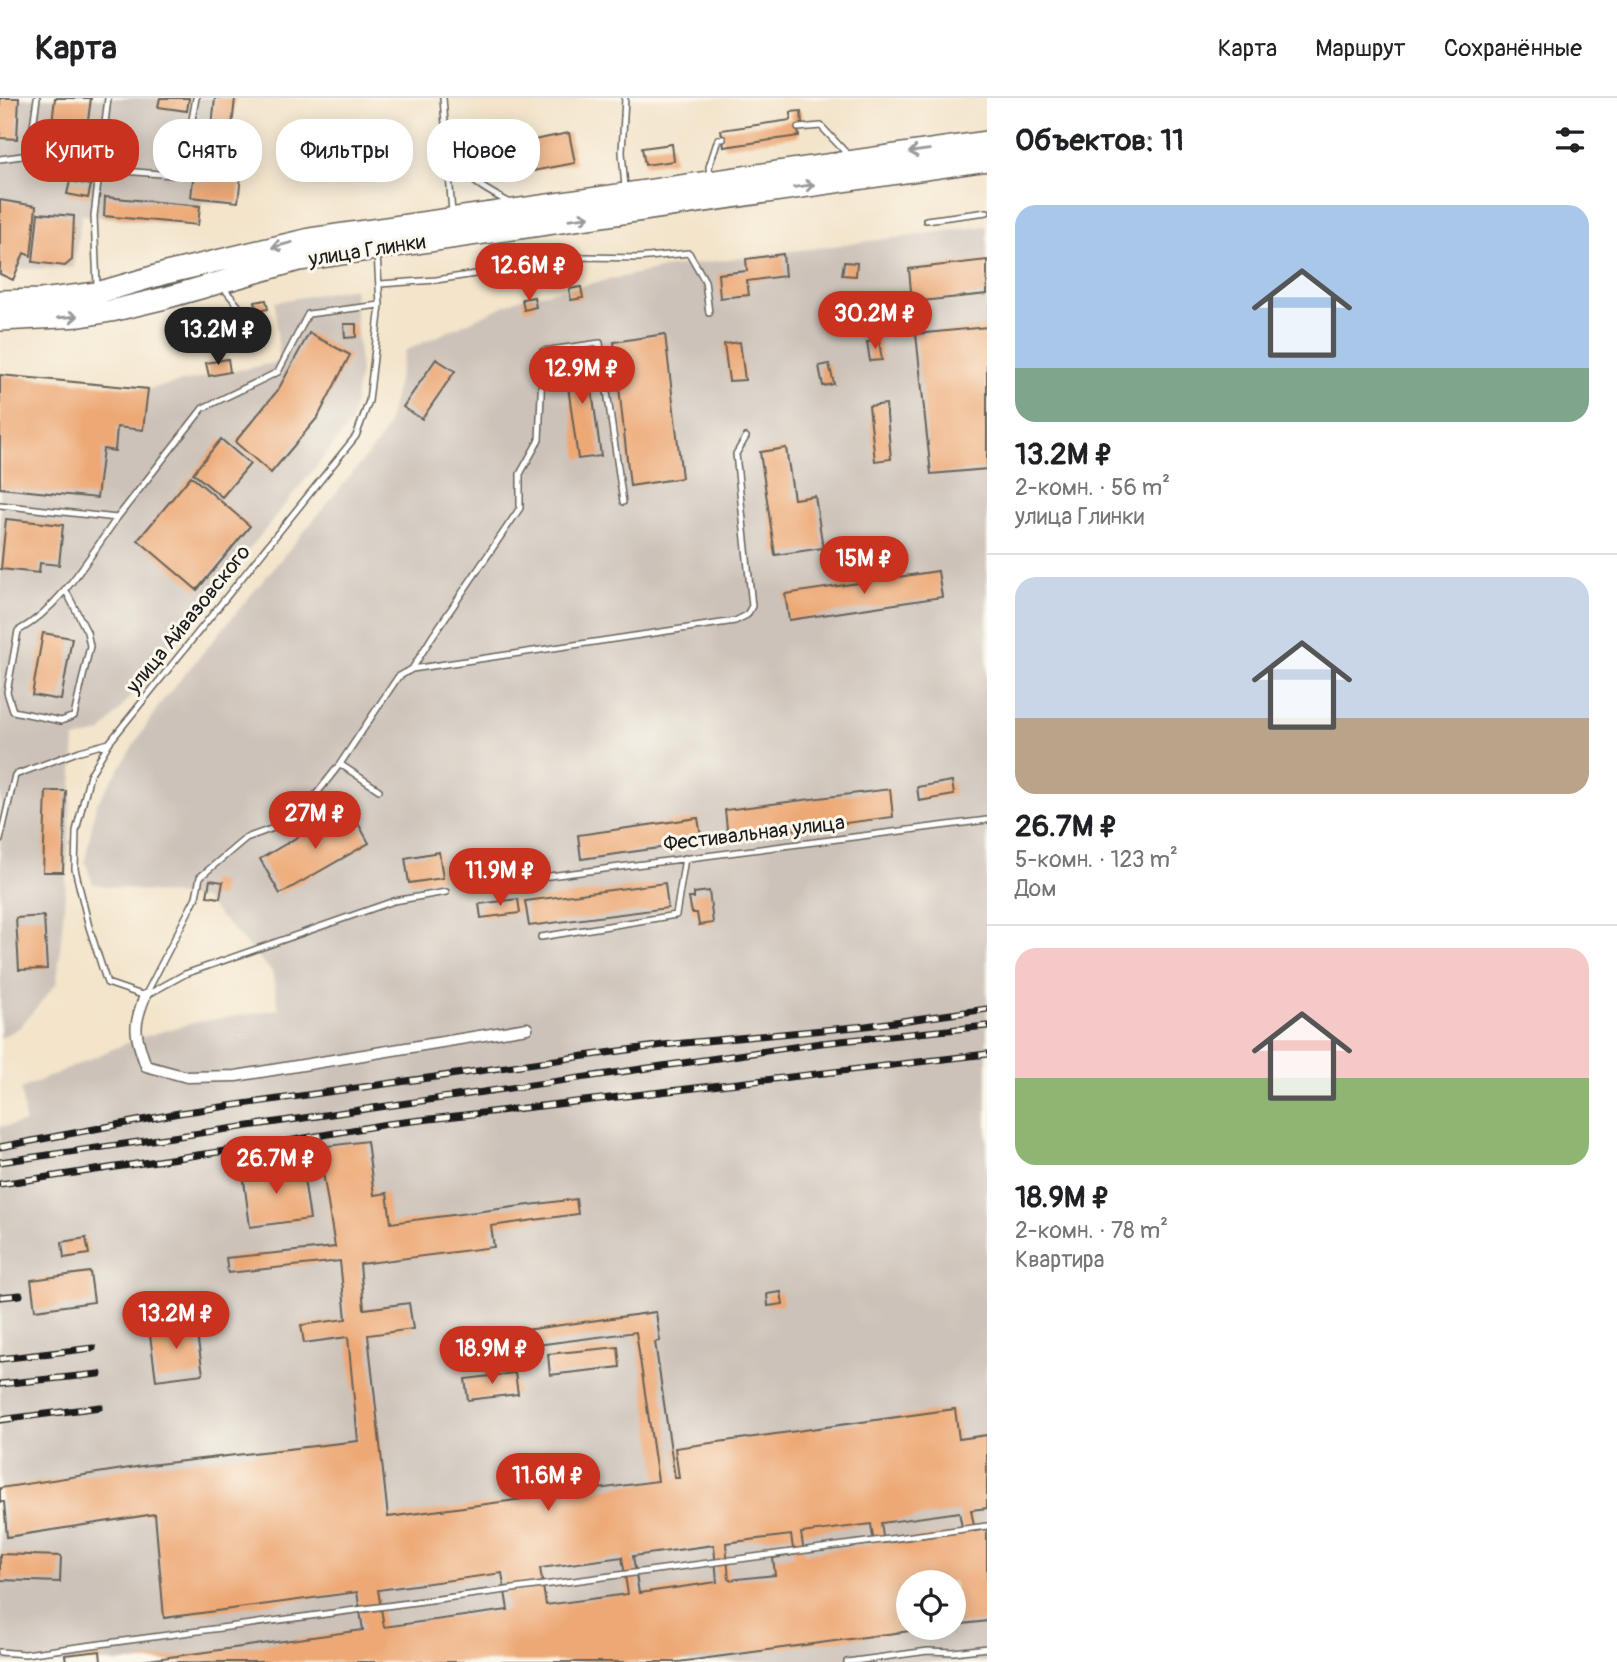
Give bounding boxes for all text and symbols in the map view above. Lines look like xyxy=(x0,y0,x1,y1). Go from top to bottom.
text: Карта xyxy=(35,28,117,69)
text: Карта xyxy=(1218,34,1277,63)
text: Маршрут xyxy=(1315,34,1406,63)
text: Сохранённые xyxy=(1444,34,1582,63)
chip: Купить xyxy=(21,119,139,182)
chip: Снять xyxy=(153,119,262,182)
chip: Фильтры xyxy=(276,119,413,182)
chip: Новое xyxy=(427,119,540,182)
icon: filters xyxy=(1551,121,1589,159)
text: Объектов: 11 xyxy=(1015,122,1184,159)
one-way arrow xyxy=(908,145,931,158)
one-way arrow xyxy=(793,179,815,192)
one-way arrow xyxy=(567,212,590,225)
street label: улица Глинки xyxy=(306,228,427,273)
one-way arrow xyxy=(271,239,294,252)
pin: 12.6M ₽ xyxy=(464,244,594,303)
icon: home xyxy=(1239,250,1365,376)
text: 12.6M ₽ xyxy=(491,251,567,280)
pin: 30.2M ₽ xyxy=(810,292,940,351)
text: 30.2M ₽ xyxy=(834,299,916,328)
pin: 13.2M ₽ xyxy=(153,308,283,367)
one-way arrow xyxy=(56,310,79,323)
text: 13.2M ₽ xyxy=(180,315,256,344)
pin: 12.9M ₽ xyxy=(517,346,647,406)
text: 12.9M ₽ xyxy=(545,354,619,383)
text: 13.2M ₽ xyxy=(1015,436,1113,473)
text: 2-комн. · 56 m² xyxy=(1015,473,1170,502)
text: улица Глинки xyxy=(1015,502,1144,531)
pin: 15M ₽ xyxy=(815,536,913,596)
street label: улица Айвазовского xyxy=(119,539,257,700)
text: 15M ₽ xyxy=(836,544,892,573)
icon: home xyxy=(1239,622,1365,748)
pin: 27M ₽ xyxy=(266,792,364,851)
text: 27M ₽ xyxy=(285,799,345,828)
text: 26.7M ₽ xyxy=(1015,808,1118,845)
street label: Фестивальная улица xyxy=(662,809,846,858)
text: 5-комн. · 123 m² xyxy=(1015,845,1178,874)
pin: 11.9M ₽ xyxy=(435,848,565,908)
text: 11.9M ₽ xyxy=(465,856,535,885)
text: Дом xyxy=(1015,874,1056,903)
icon: home xyxy=(1239,993,1365,1119)
pin: 26.7M ₽ xyxy=(211,1136,341,1196)
text: 26.7M ₽ xyxy=(237,1144,315,1173)
text: 18.9M ₽ xyxy=(1015,1179,1110,1216)
text: 2-комн. · 78 m² xyxy=(1015,1216,1168,1245)
text: Квартира xyxy=(1015,1245,1104,1274)
pin: 13.2M ₽ xyxy=(111,1292,241,1351)
text: 13.2M ₽ xyxy=(138,1299,214,1328)
pin: 18.9M ₽ xyxy=(427,1326,557,1386)
text: 18.9M ₽ xyxy=(456,1334,528,1363)
pin: 11.6M ₽ xyxy=(483,1454,613,1513)
text: 11.6M ₽ xyxy=(512,1461,584,1490)
map controls xyxy=(896,1570,966,1640)
button: locate xyxy=(896,1570,966,1640)

